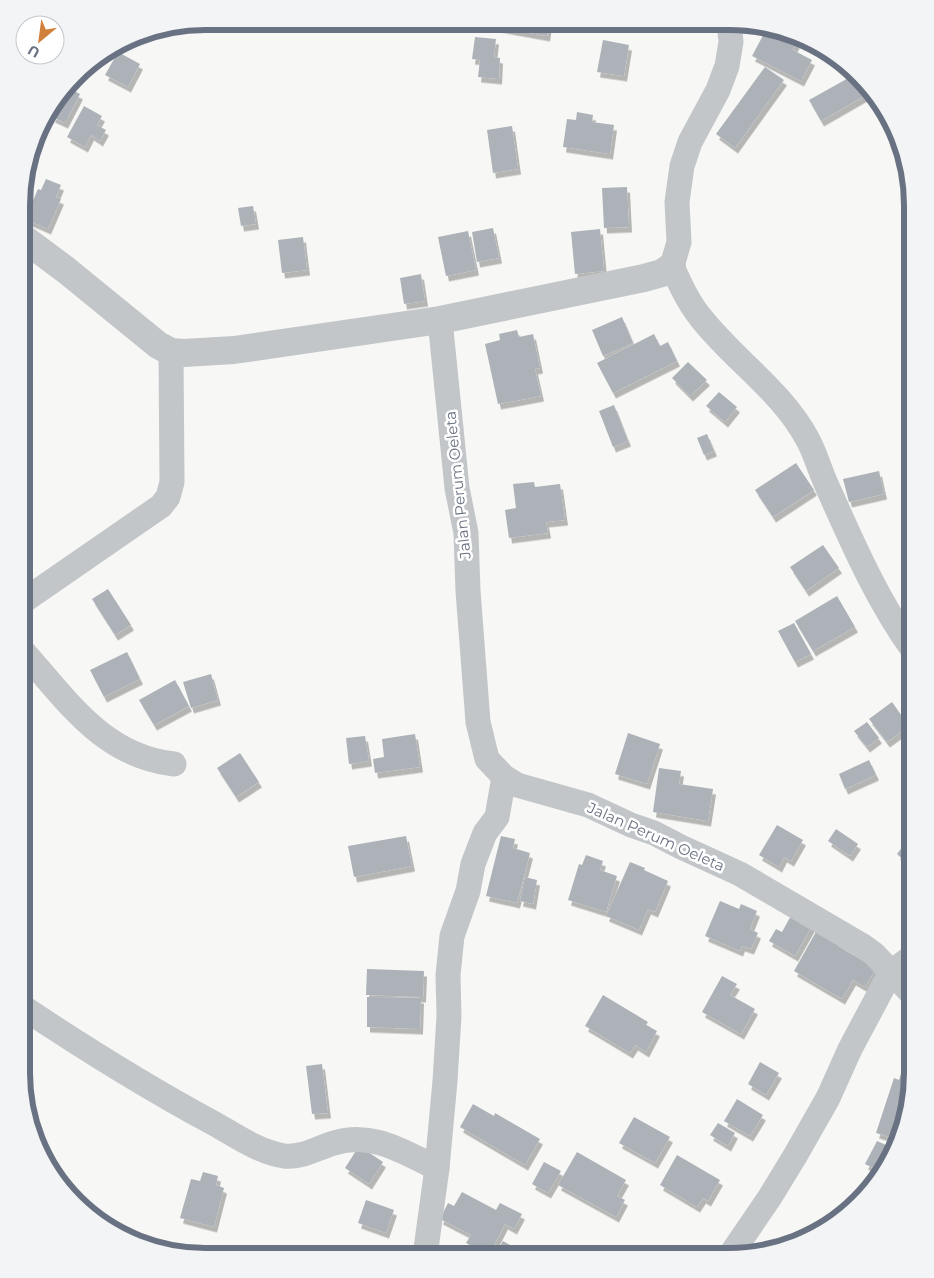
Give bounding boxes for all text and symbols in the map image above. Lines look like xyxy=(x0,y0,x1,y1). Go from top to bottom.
north arrow xyxy=(15,15,65,65)
text: U xyxy=(25,41,43,62)
street label: Jalan Perum Oeleta xyxy=(440,410,475,561)
street label: Jalan Perum Oeleta xyxy=(584,797,728,875)

